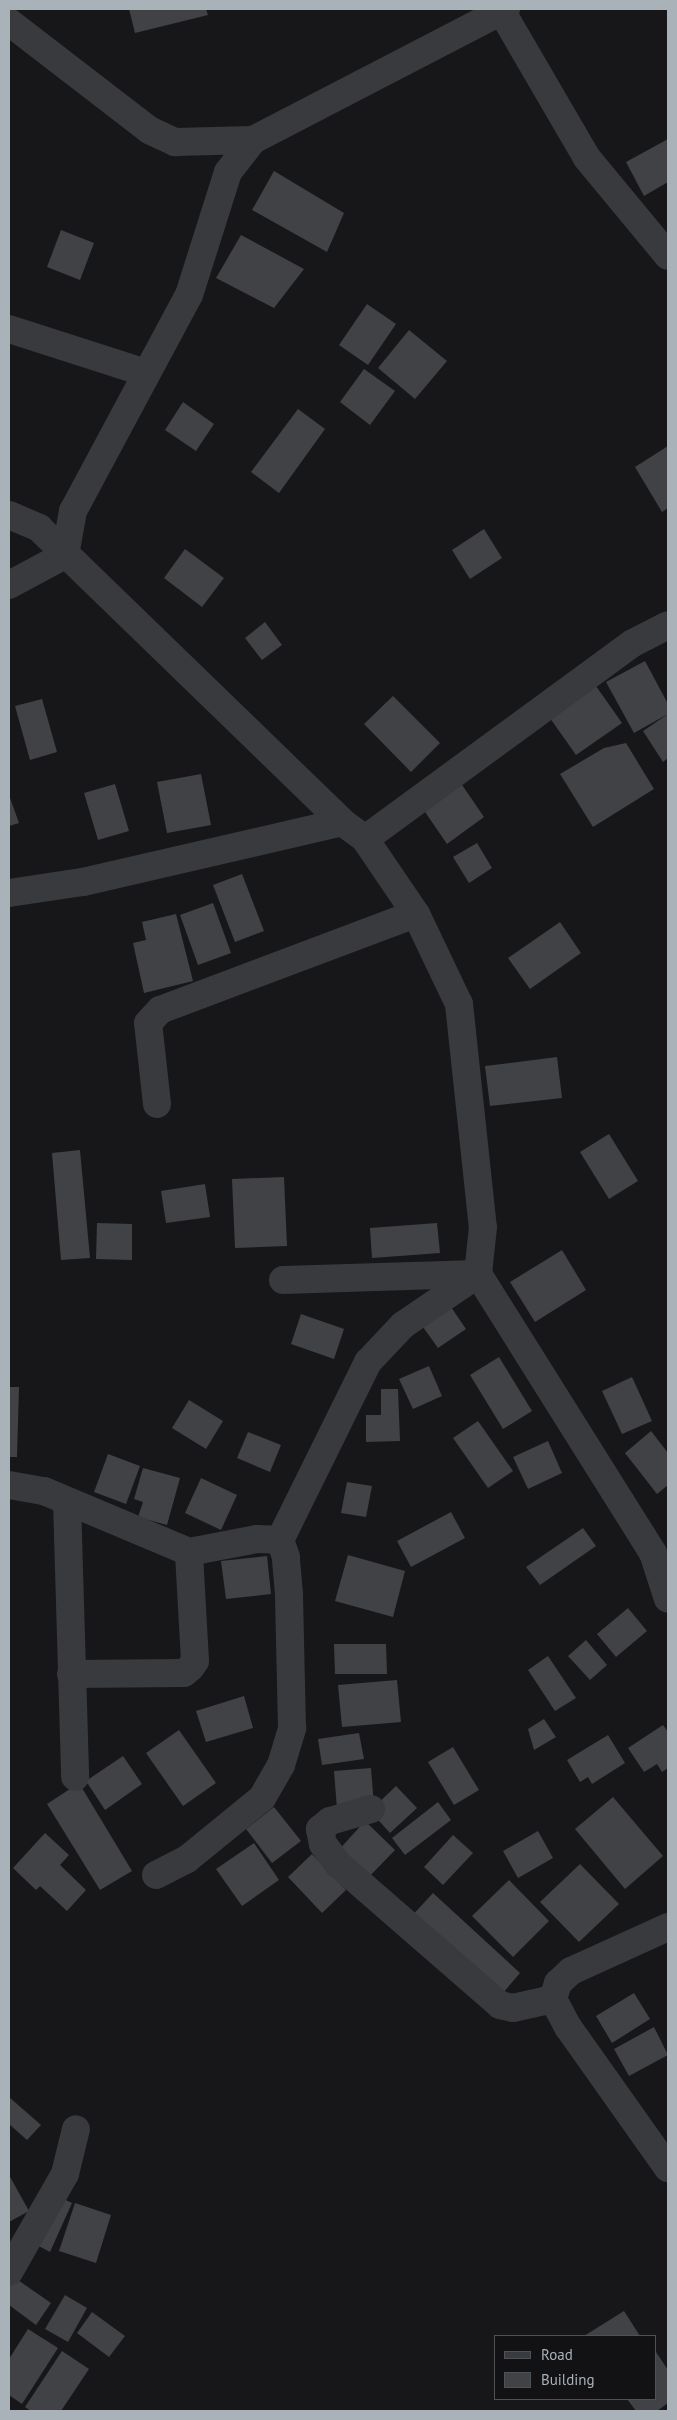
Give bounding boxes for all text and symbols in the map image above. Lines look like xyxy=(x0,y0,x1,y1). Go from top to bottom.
legend xyxy=(494,2335,657,2400)
text: Road xyxy=(541,2345,573,2364)
text: Building xyxy=(541,2370,595,2389)

